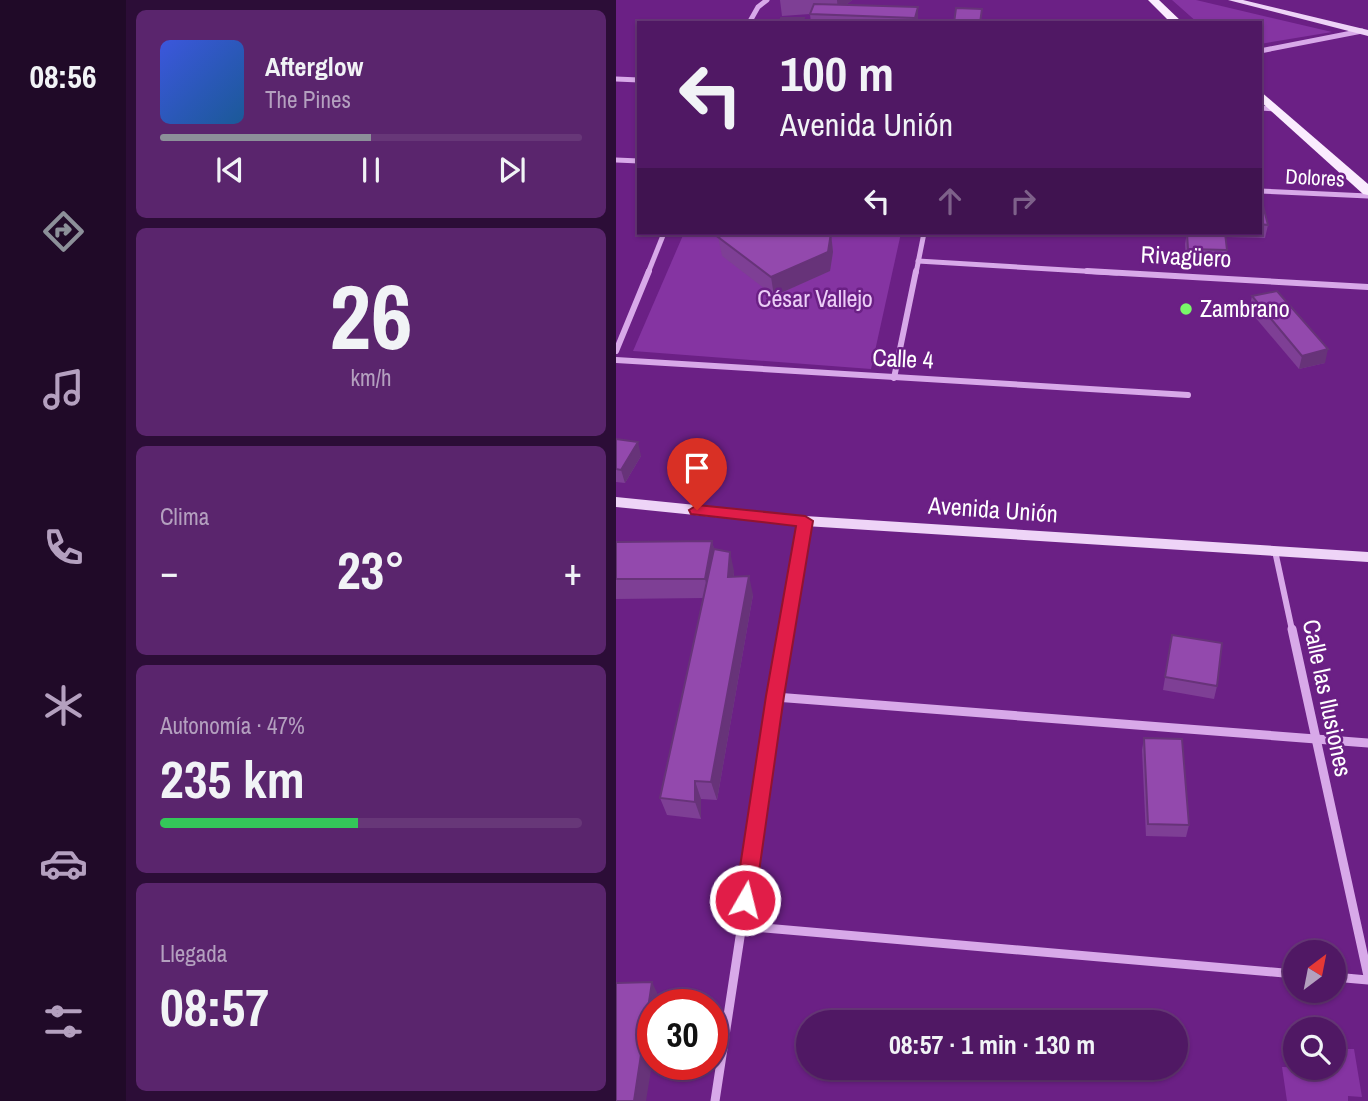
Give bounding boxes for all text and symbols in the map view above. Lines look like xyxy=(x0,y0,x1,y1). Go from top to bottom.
text: 100 m xyxy=(780,40,894,106)
text: Afterglow xyxy=(265,49,363,84)
icon: left xyxy=(665,49,756,140)
text: 08:56 xyxy=(29,55,97,98)
text: The Pines xyxy=(265,84,351,115)
text: Avenida Unión xyxy=(780,103,953,146)
icon: previous xyxy=(211,151,249,189)
icon: pause xyxy=(352,151,390,189)
icon: next xyxy=(493,151,531,189)
street label: Dolores xyxy=(1285,161,1345,194)
icon: left xyxy=(858,182,896,220)
icon: ahead xyxy=(931,182,969,220)
icon: right xyxy=(1004,182,1042,220)
icon: directions xyxy=(39,207,88,256)
street label: Rivagüero xyxy=(1140,238,1232,274)
text: 26 xyxy=(330,255,413,377)
park label: César Vallejo xyxy=(757,282,873,314)
place label: Zambrano xyxy=(1200,292,1290,324)
marker: Zambrano xyxy=(1178,301,1194,317)
street label: Calle 4 xyxy=(872,340,935,376)
text: km/h xyxy=(351,362,391,393)
icon: music xyxy=(39,365,88,414)
pin xyxy=(667,438,727,510)
icon: arrive xyxy=(678,449,716,487)
street label: Avenida Unión xyxy=(926,488,1059,529)
text: Clima xyxy=(160,501,209,532)
icon: phone xyxy=(39,523,88,572)
text: 23° xyxy=(337,535,405,605)
text: − xyxy=(160,546,178,597)
text: + xyxy=(564,546,582,597)
street label: Calle las Ilusiones xyxy=(1296,616,1360,779)
icon: climate xyxy=(39,681,88,730)
text: Autonomía · 47% xyxy=(160,710,305,741)
text: 235 km xyxy=(160,744,305,814)
icon: car xyxy=(39,839,88,888)
position arrow xyxy=(708,863,782,937)
text: Llegada xyxy=(160,938,227,969)
north arrow xyxy=(1283,940,1346,1003)
map controls xyxy=(1283,940,1346,1080)
text: 08:57 xyxy=(160,972,269,1042)
speed limit sign: 30 xyxy=(637,989,728,1080)
icon: filters xyxy=(39,997,88,1046)
button: search xyxy=(1283,1017,1346,1080)
text: 08:57 · 1 min · 130 m xyxy=(889,1027,1095,1062)

